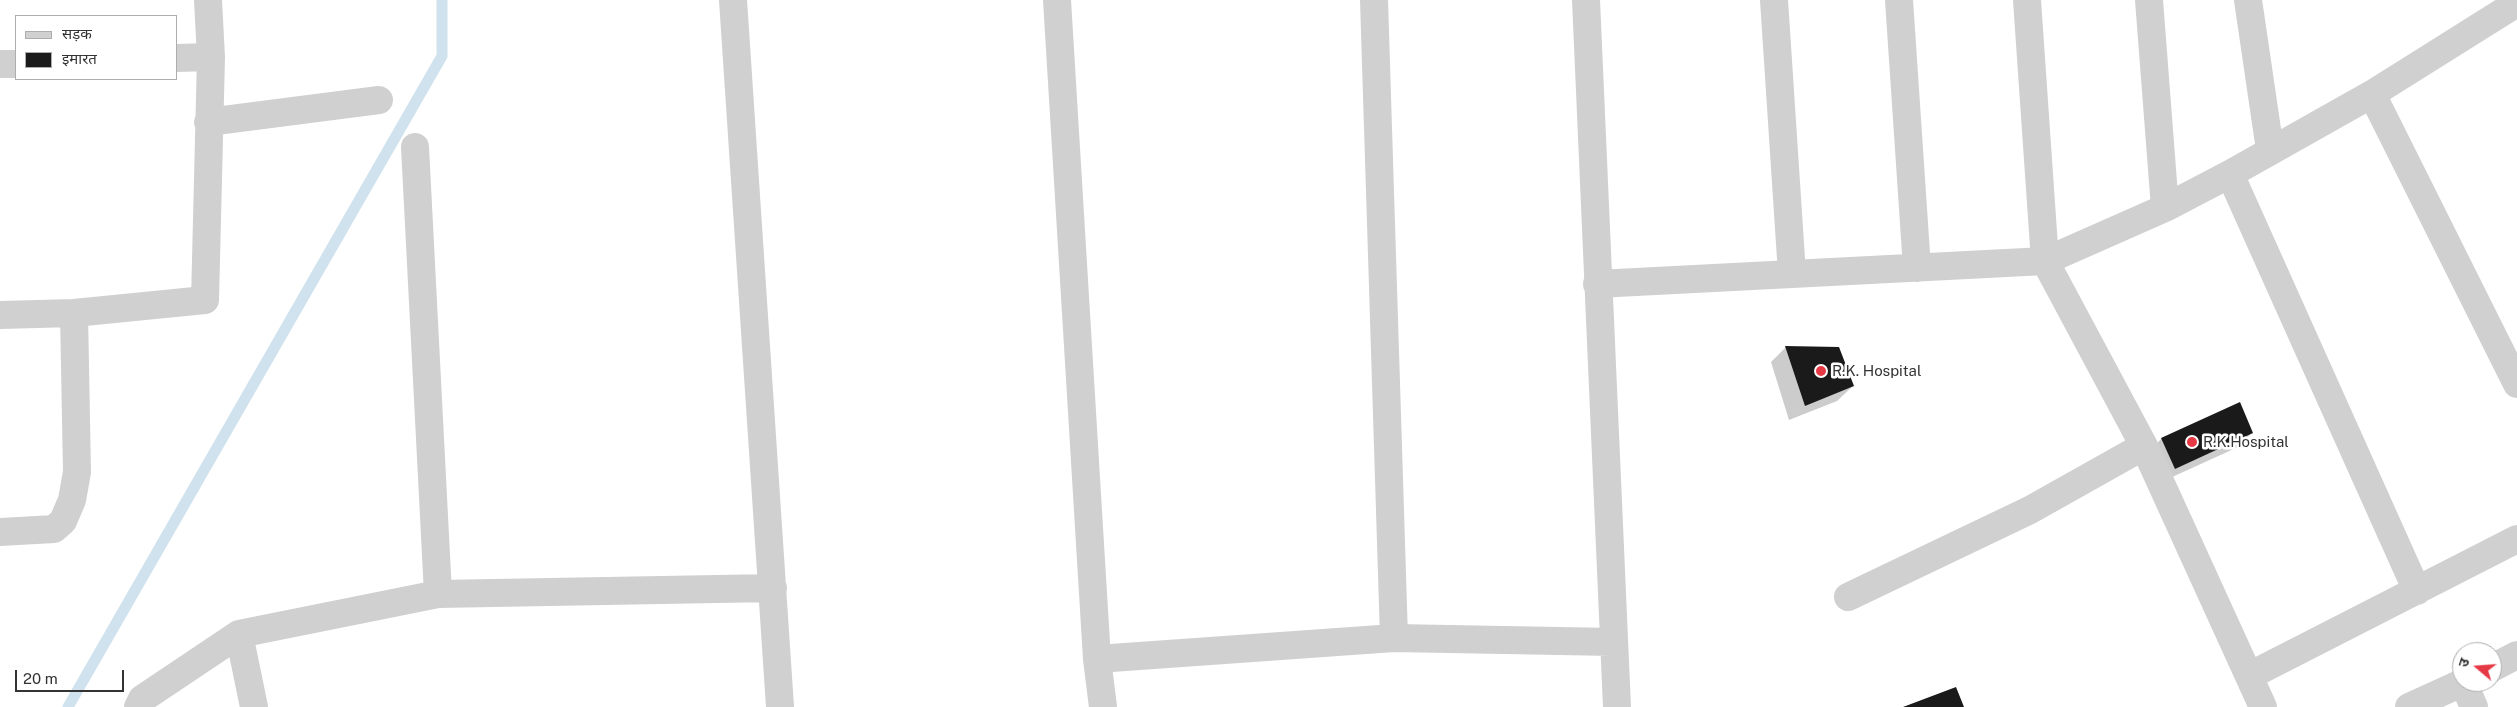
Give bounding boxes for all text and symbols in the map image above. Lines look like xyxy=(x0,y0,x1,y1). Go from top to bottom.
legend xyxy=(15,15,178,80)
text: सड़क xyxy=(62,25,92,42)
text: इमारत xyxy=(62,50,97,67)
place label: R.K. Hospital xyxy=(1832,362,1921,380)
marker: R.K. Hospital xyxy=(1814,364,1828,378)
place label: R.K.Hospital xyxy=(2203,433,2289,451)
marker: R.K.Hospital xyxy=(2185,435,2199,449)
north arrow xyxy=(2452,642,2502,692)
text: उ xyxy=(2455,656,2473,669)
scale bar xyxy=(18,660,126,692)
text: 20 m xyxy=(23,670,58,687)

